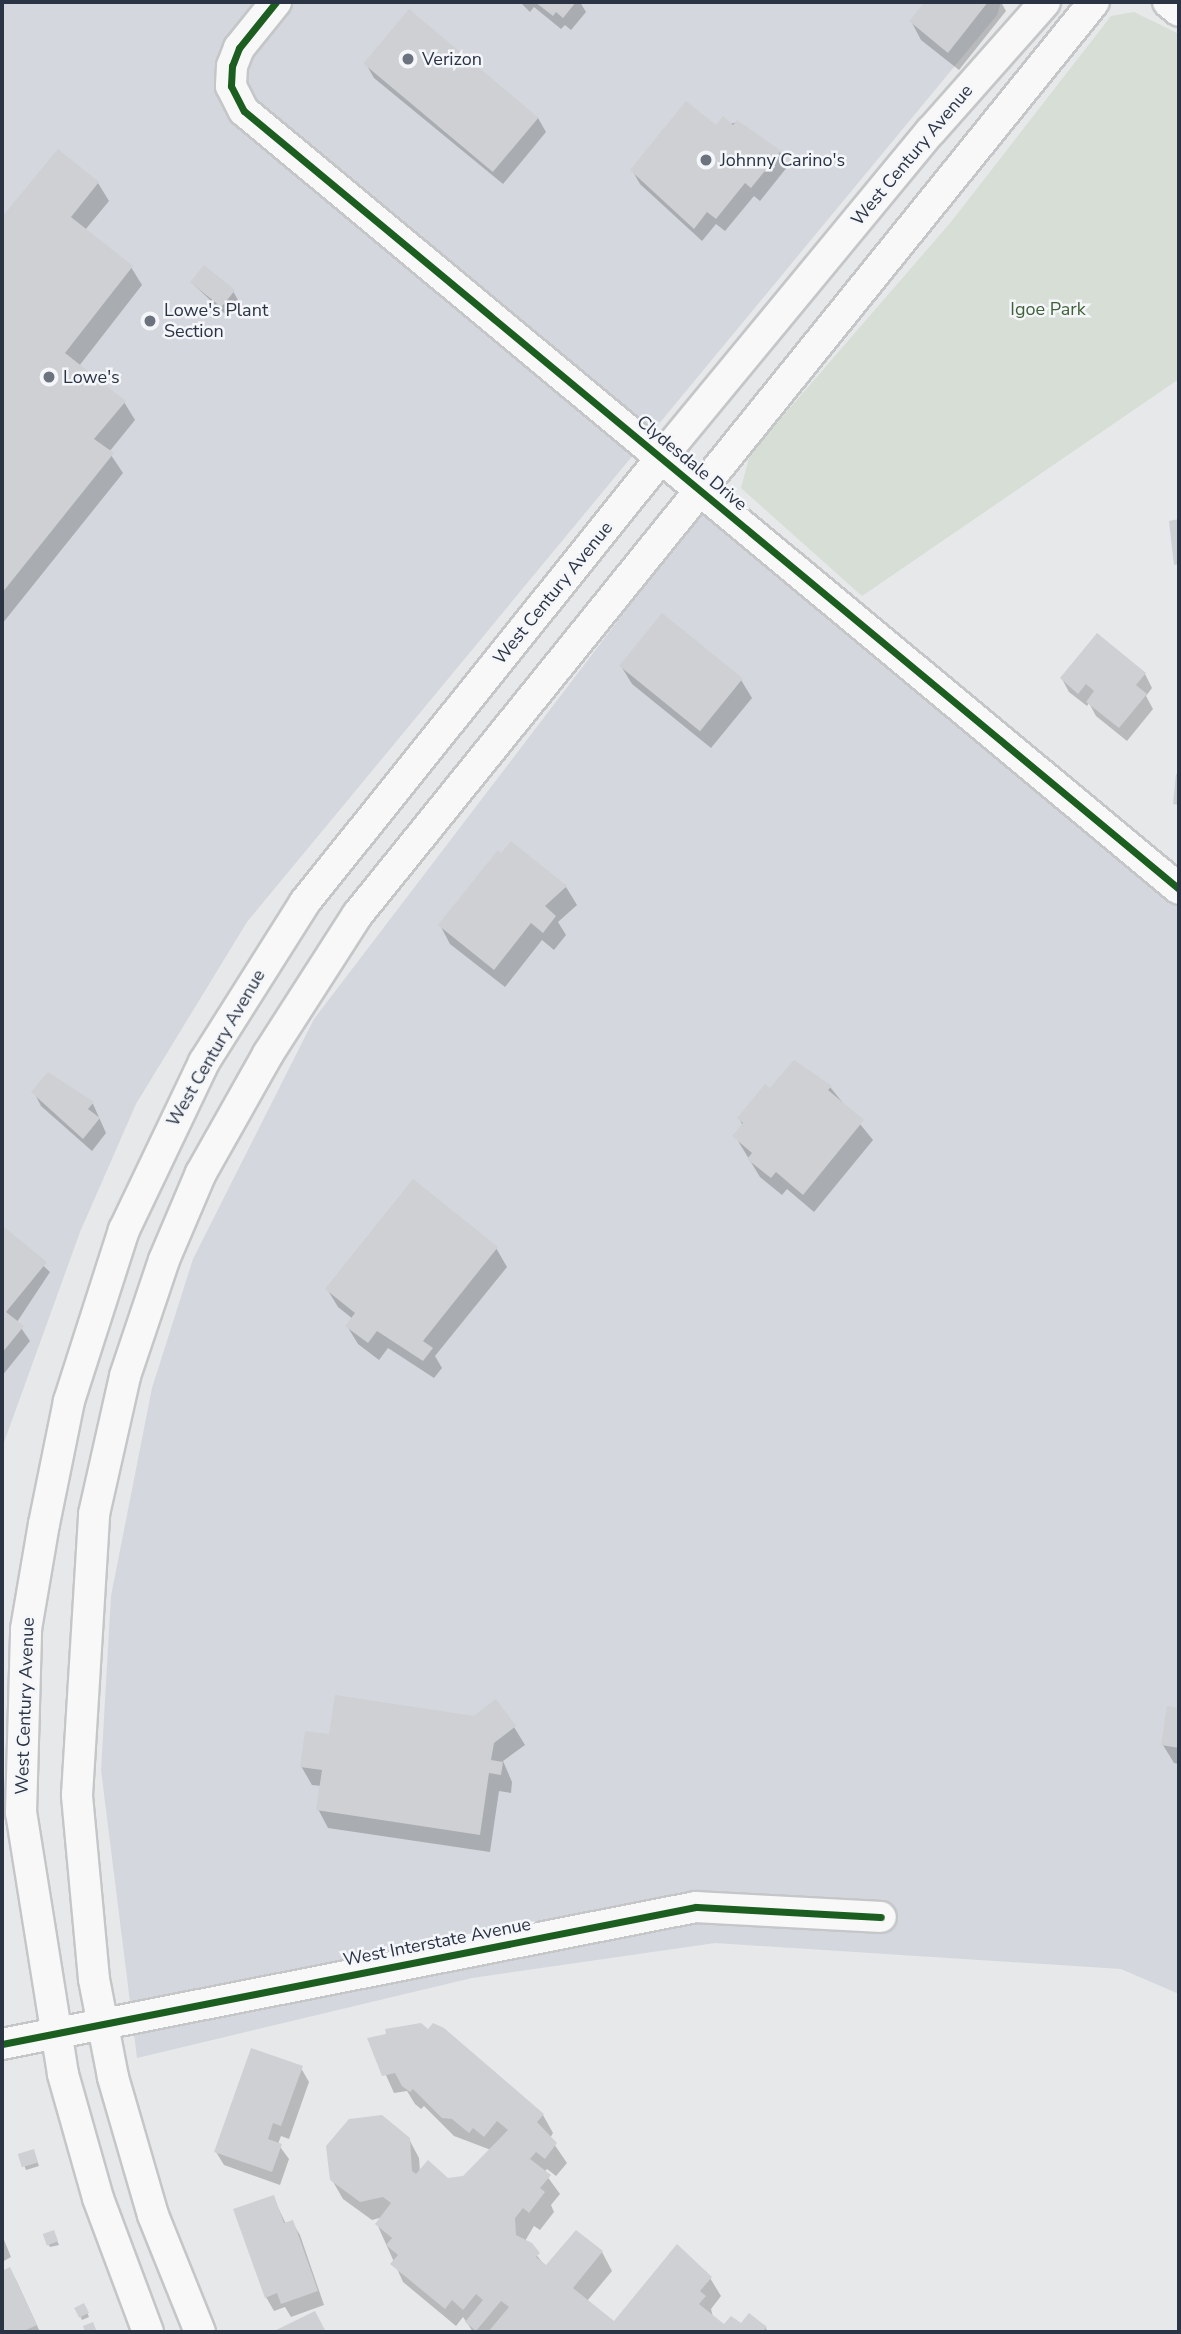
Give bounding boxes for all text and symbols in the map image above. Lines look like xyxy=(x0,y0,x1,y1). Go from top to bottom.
place label: Verizon xyxy=(422,48,482,70)
marker: Verizon xyxy=(400,51,416,67)
street label: West Century Avenue xyxy=(847,80,977,230)
place label: Johnny Carino's xyxy=(720,149,845,171)
marker: Johnny Carino's xyxy=(698,152,714,168)
park label: Igoe Park xyxy=(1010,298,1086,320)
place label: Lowe's Plant Section xyxy=(164,300,268,342)
marker: Lowe's Plant Section xyxy=(142,313,158,329)
place label: Lowe's xyxy=(63,366,120,388)
marker: Lowe's xyxy=(41,369,57,385)
street label: Clydesdale Drive xyxy=(632,411,752,515)
street label: West Century Avenue xyxy=(489,517,617,669)
street label: West Century Avenue xyxy=(162,966,270,1130)
street label: West Century Avenue xyxy=(11,1617,39,1795)
street label: West Interstate Avenue xyxy=(341,1913,533,1971)

